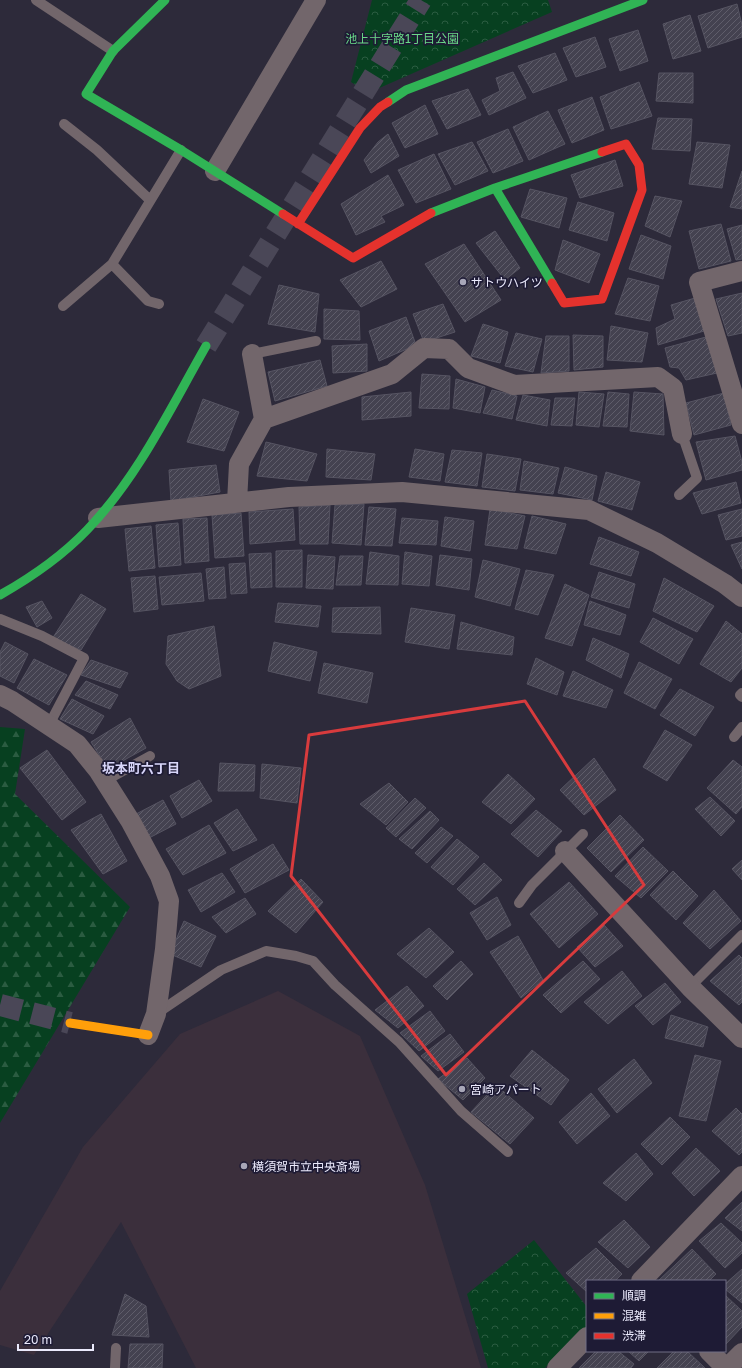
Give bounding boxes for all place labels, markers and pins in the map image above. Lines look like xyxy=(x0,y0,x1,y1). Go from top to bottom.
place label: サトウハイツ xyxy=(471,275,543,290)
marker: サトウハイツ xyxy=(458,277,468,287)
place label: 宮崎アパート xyxy=(470,1082,542,1097)
marker: 宮崎アパート xyxy=(457,1084,467,1094)
place label: 横須賀市立中央斎場 xyxy=(252,1159,360,1174)
marker: 横須賀市立中央斎場 xyxy=(239,1161,249,1171)

